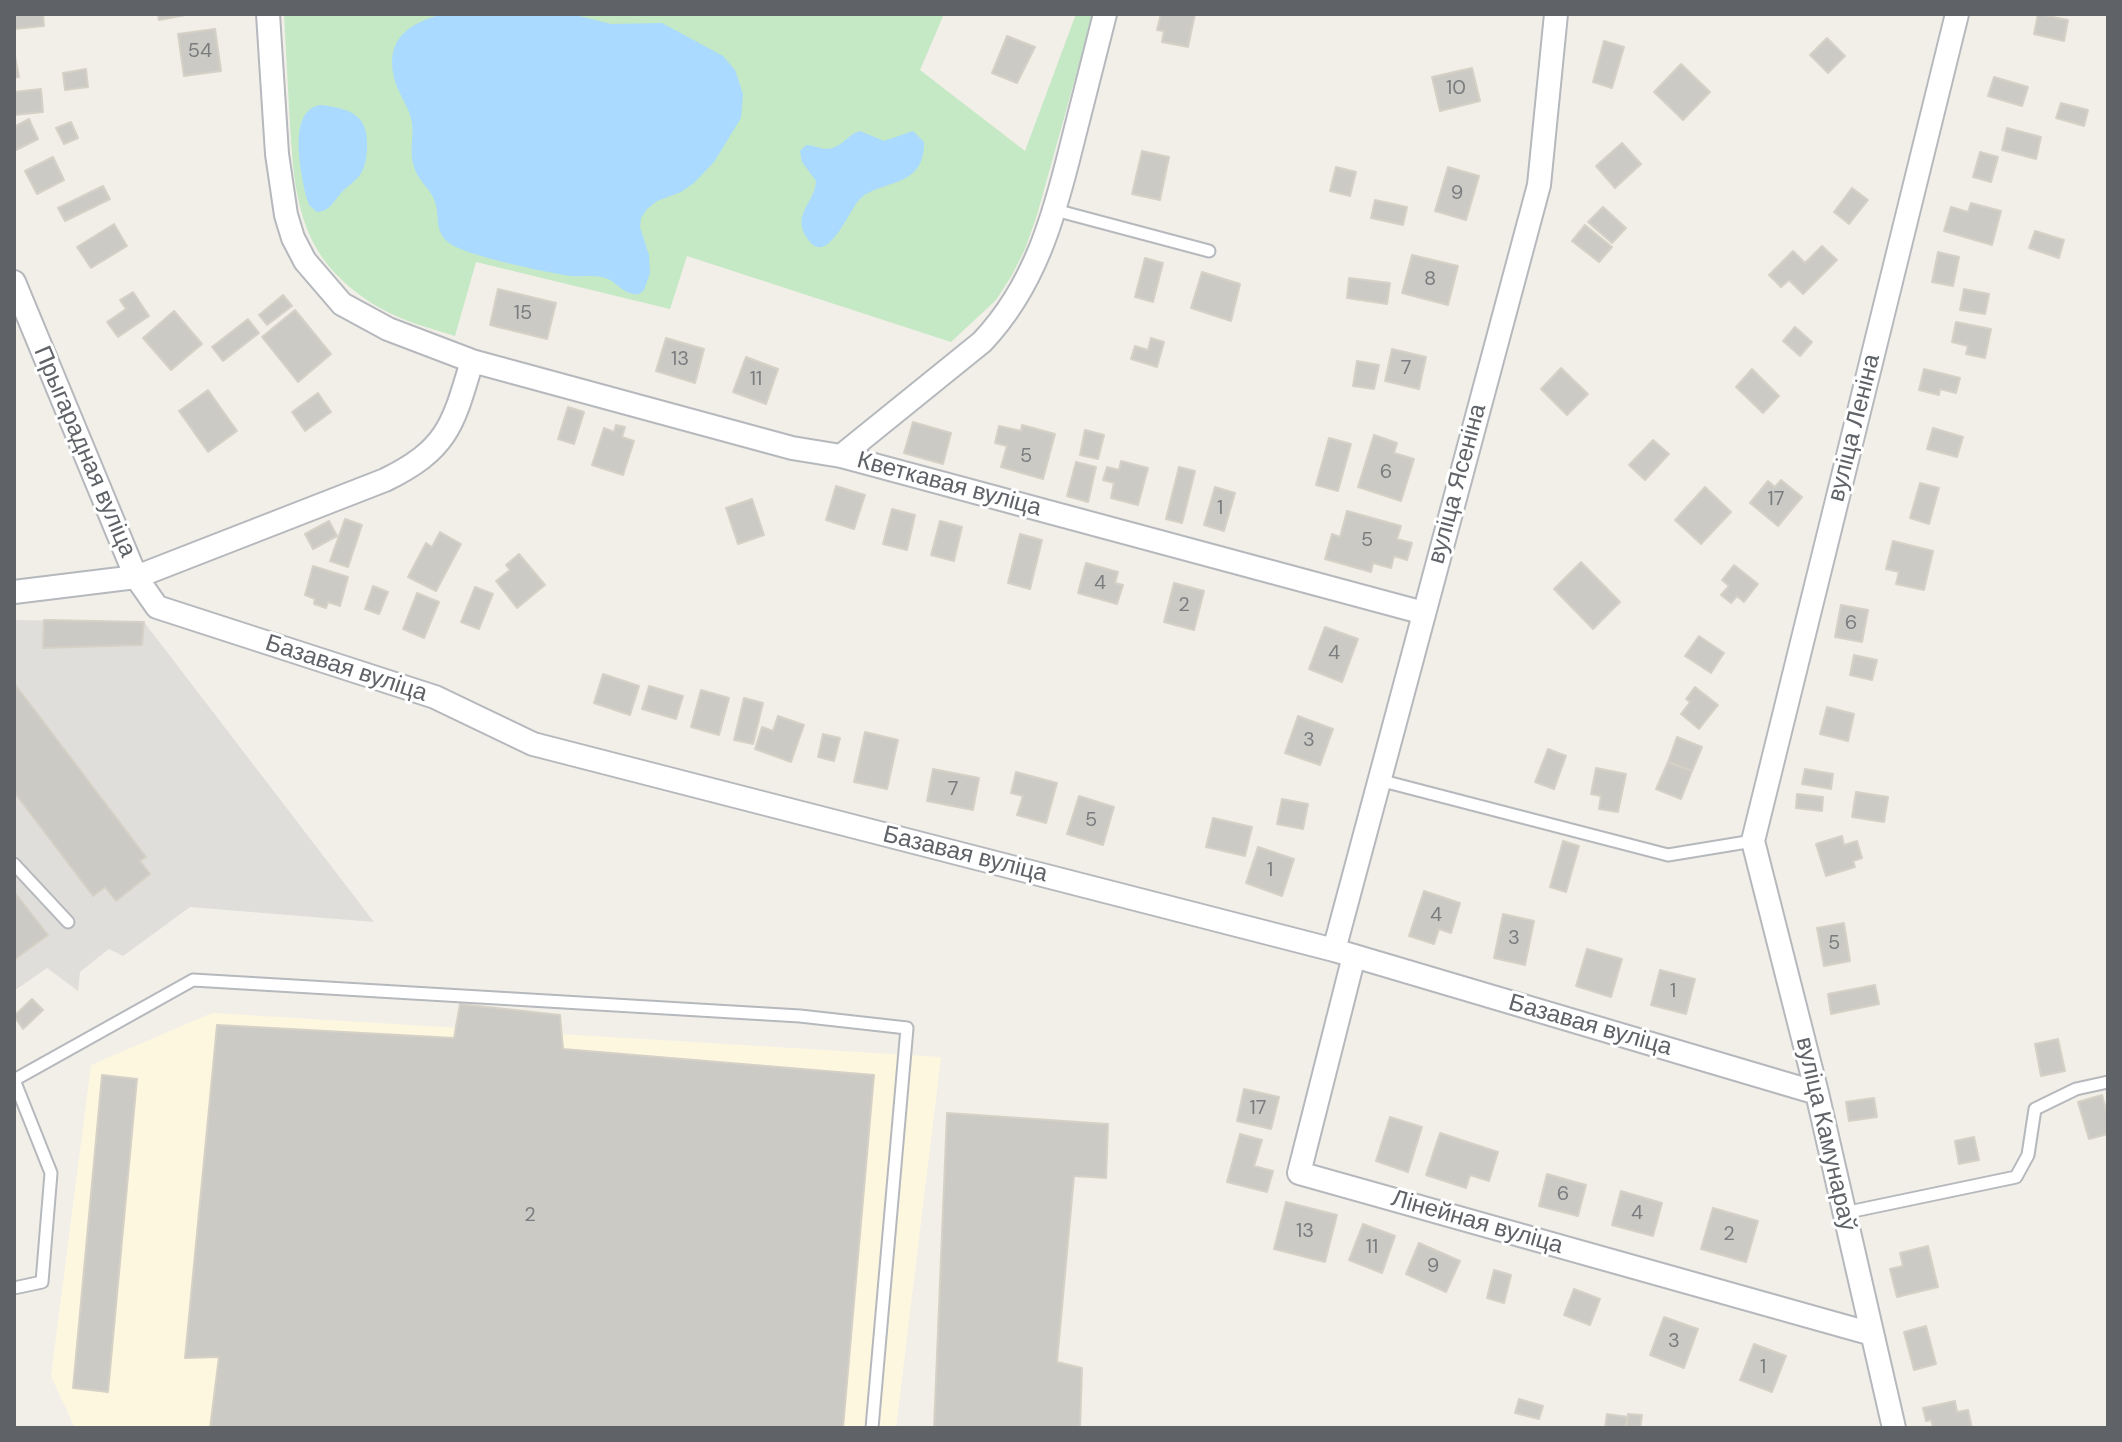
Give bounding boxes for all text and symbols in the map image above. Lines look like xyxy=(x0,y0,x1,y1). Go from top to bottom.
house number: 54 xyxy=(188,40,212,64)
house number: 10 xyxy=(1446,77,1466,101)
house number: 9 xyxy=(1451,182,1463,206)
house number: 8 xyxy=(1424,268,1436,292)
house number: 15 xyxy=(514,302,532,326)
street label: Прыгарадная вуліца xyxy=(27,342,141,562)
house number: 13 xyxy=(671,348,689,372)
street label: вуліца Леніна xyxy=(1823,351,1887,505)
house number: 7 xyxy=(1401,357,1411,381)
house number: 11 xyxy=(750,368,762,392)
street label: вуліца Ясеніна xyxy=(1423,401,1493,567)
house number: 5 xyxy=(1020,445,1032,469)
street label: Кветкавая вуліца xyxy=(854,447,1044,523)
house number: 6 xyxy=(1380,461,1392,485)
house number: 17 xyxy=(1768,488,1784,512)
house number: 1 xyxy=(1217,497,1223,521)
house number: 5 xyxy=(1361,529,1373,553)
house number: 4 xyxy=(1094,572,1106,596)
house number: 2 xyxy=(1178,594,1190,618)
house number: 6 xyxy=(1845,612,1857,636)
street label: Базавая вуліца xyxy=(261,629,431,709)
house number: 4 xyxy=(1328,642,1340,666)
house number: 3 xyxy=(1303,729,1315,753)
house number: 7 xyxy=(948,778,958,802)
house number: 5 xyxy=(1085,809,1097,833)
street label: Базавая вуліца xyxy=(880,821,1050,889)
house number: 1 xyxy=(1267,859,1273,883)
house number: 4 xyxy=(1430,904,1442,928)
house number: 3 xyxy=(1508,927,1520,951)
house number: 5 xyxy=(1828,932,1840,956)
house number: 1 xyxy=(1670,980,1676,1004)
street label: Базавая вуліца xyxy=(1505,989,1675,1063)
street label: вуліца Камунараў xyxy=(1789,1034,1861,1234)
house number: 17 xyxy=(1250,1097,1266,1121)
house number: 6 xyxy=(1557,1183,1569,1207)
street label: Лінейная вуліца xyxy=(1388,1185,1566,1261)
house number: 4 xyxy=(1631,1202,1643,1226)
house number: 2 xyxy=(524,1204,536,1228)
house number: 13 xyxy=(1296,1220,1314,1244)
house number: 2 xyxy=(1723,1223,1735,1247)
house number: 11 xyxy=(1366,1236,1378,1260)
house number: 9 xyxy=(1427,1255,1439,1279)
house number: 3 xyxy=(1668,1330,1680,1354)
house number: 1 xyxy=(1760,1356,1766,1380)

